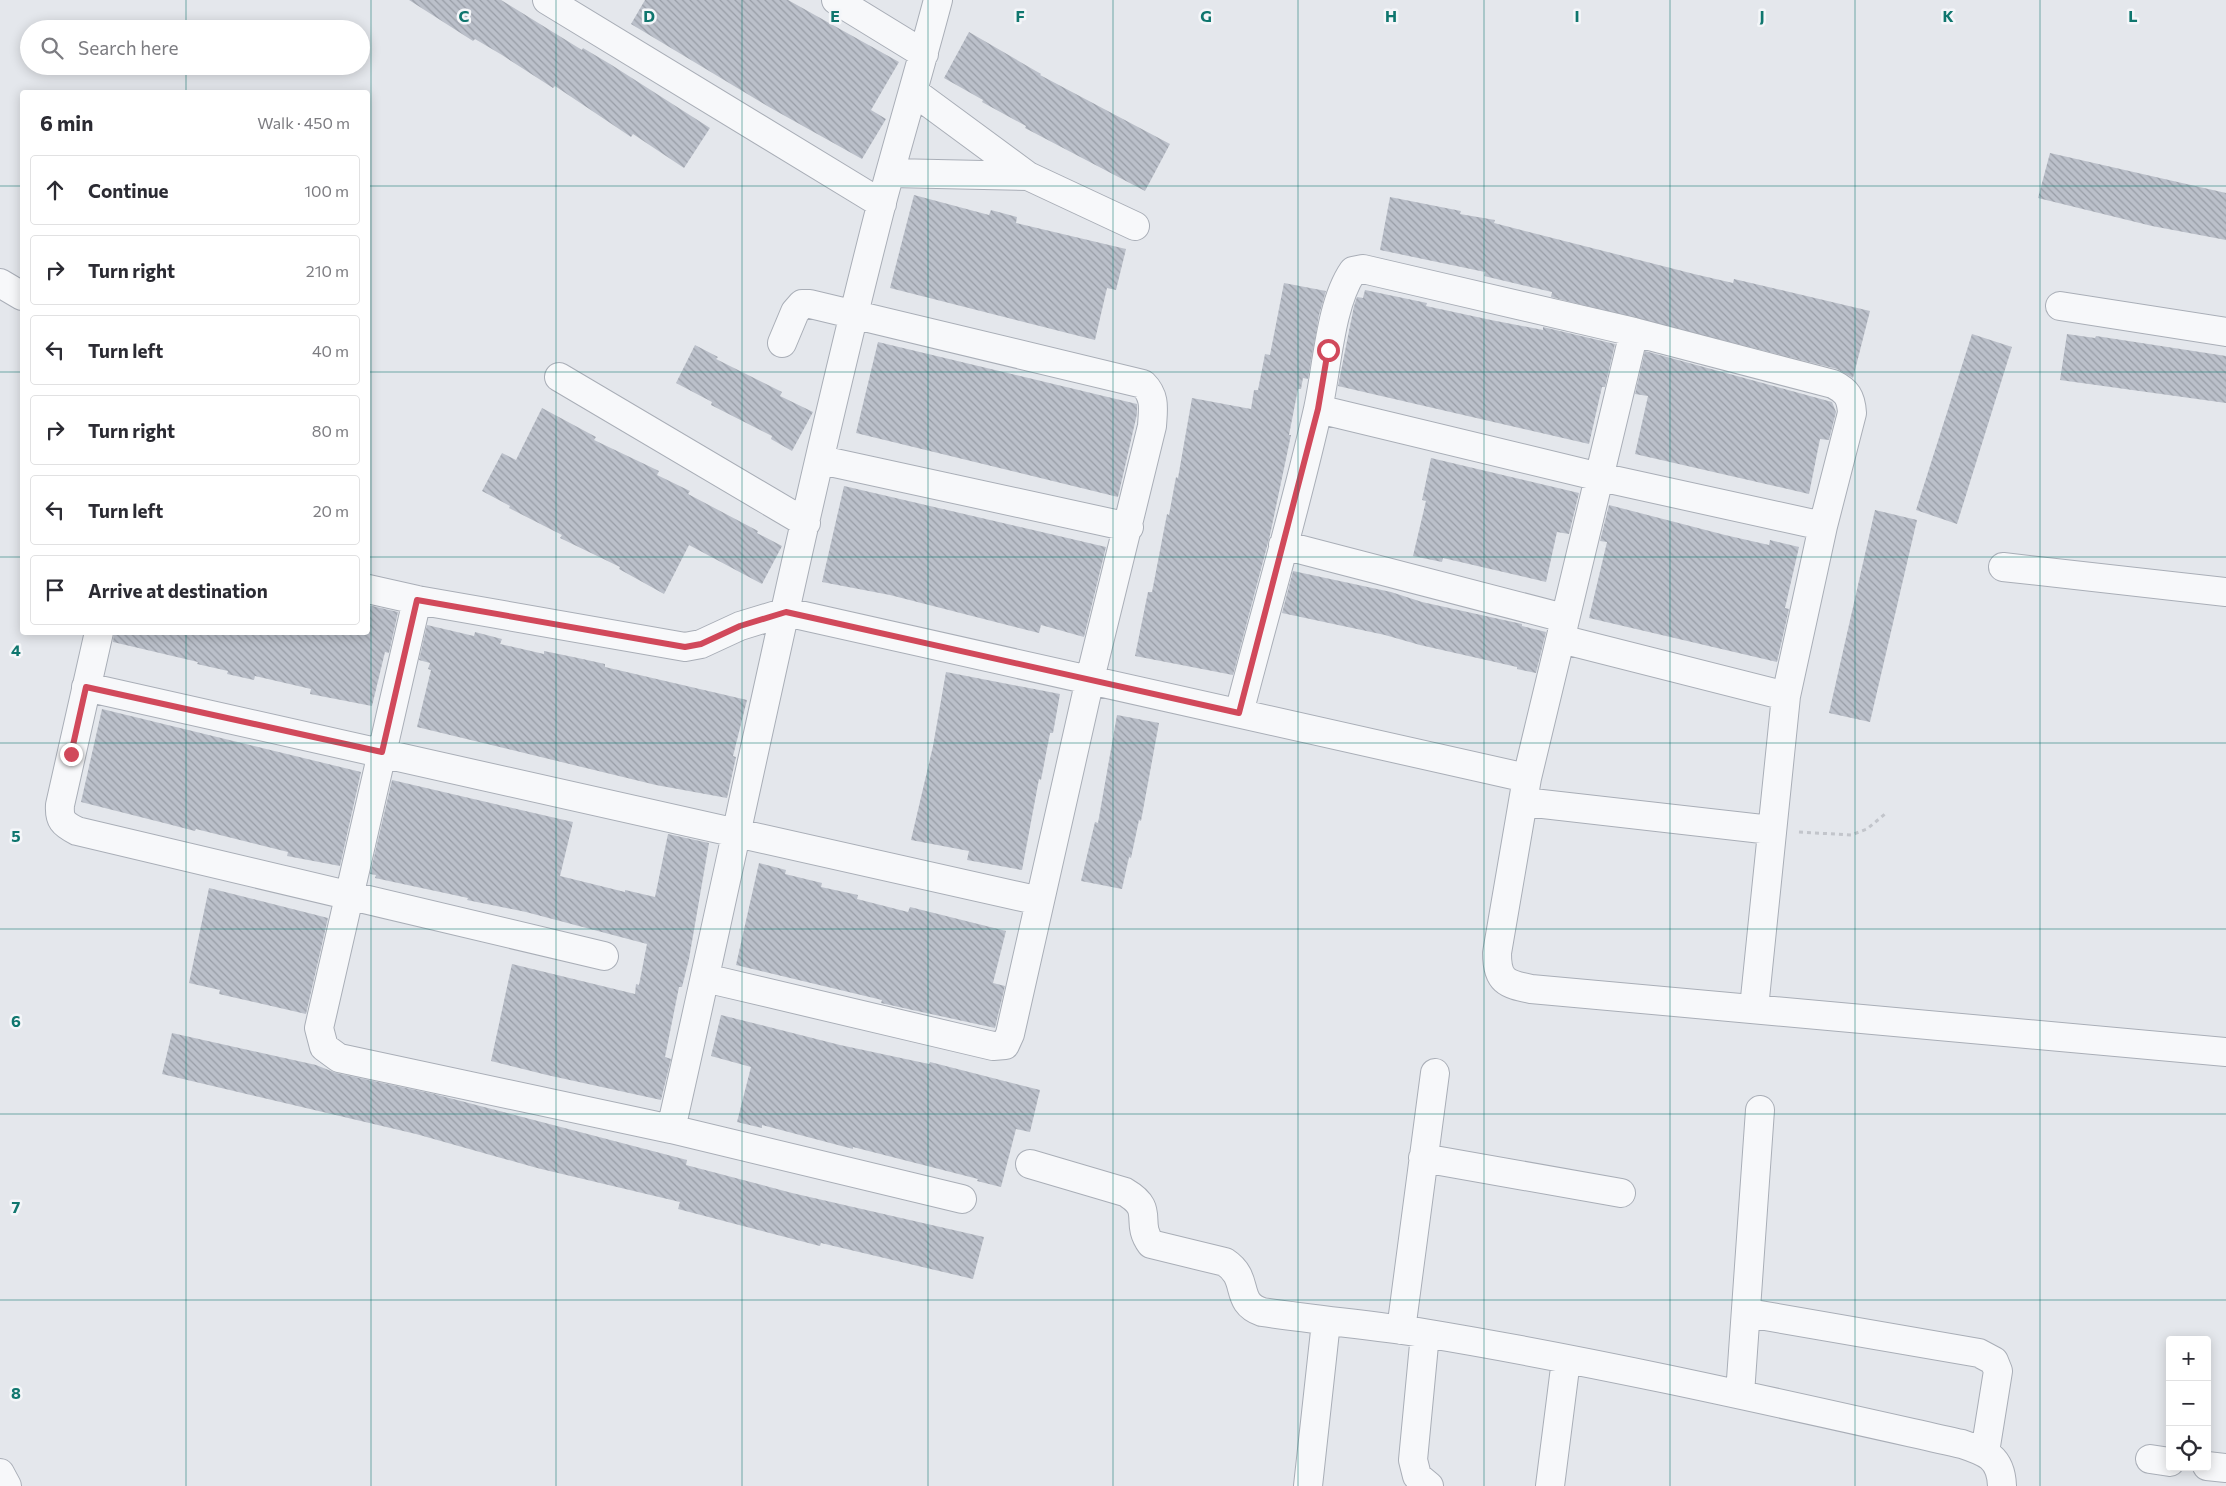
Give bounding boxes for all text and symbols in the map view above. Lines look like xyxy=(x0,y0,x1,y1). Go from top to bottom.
text: C xyxy=(459,6,470,25)
text: D xyxy=(643,6,655,25)
text: E xyxy=(830,6,840,25)
text: F xyxy=(1015,6,1025,25)
text: G xyxy=(1200,6,1212,25)
text: H xyxy=(1385,6,1397,25)
text: I xyxy=(1574,6,1580,25)
text: J xyxy=(1759,6,1765,25)
text: K xyxy=(1942,6,1954,25)
text: L xyxy=(2128,6,2138,25)
search box xyxy=(20,20,370,75)
icon: search xyxy=(38,34,66,62)
text: Search here xyxy=(78,36,178,59)
text: 6 min xyxy=(40,110,93,135)
text: Walk · 450 m xyxy=(257,113,350,132)
icon: ahead xyxy=(41,176,69,204)
text: Continue xyxy=(88,179,168,202)
text: 100 m xyxy=(304,181,349,200)
icon: right xyxy=(41,256,69,284)
text: Turn right xyxy=(88,259,175,282)
text: 210 m xyxy=(306,261,349,280)
icon: left xyxy=(41,336,69,364)
text: Turn left xyxy=(88,339,163,362)
route start xyxy=(1317,339,1340,362)
text: 40 m xyxy=(312,341,349,360)
icon: right xyxy=(41,416,69,444)
text: Turn right xyxy=(88,419,175,442)
text: 80 m xyxy=(312,421,349,440)
icon: left xyxy=(41,496,69,524)
text: Turn left xyxy=(88,499,163,522)
text: 20 m xyxy=(313,501,349,520)
icon: arrive xyxy=(41,576,69,604)
text: Arrive at destination xyxy=(88,579,268,602)
text: 4 xyxy=(11,640,21,659)
route end xyxy=(60,743,83,766)
text: 5 xyxy=(11,826,21,845)
text: 6 xyxy=(11,1011,21,1030)
text: 7 xyxy=(12,1197,21,1216)
map controls xyxy=(2166,1336,2211,1471)
button: + xyxy=(2166,1336,2211,1381)
button: − xyxy=(2166,1381,2211,1426)
text: 8 xyxy=(11,1383,21,1402)
button: locate xyxy=(2166,1426,2211,1471)

